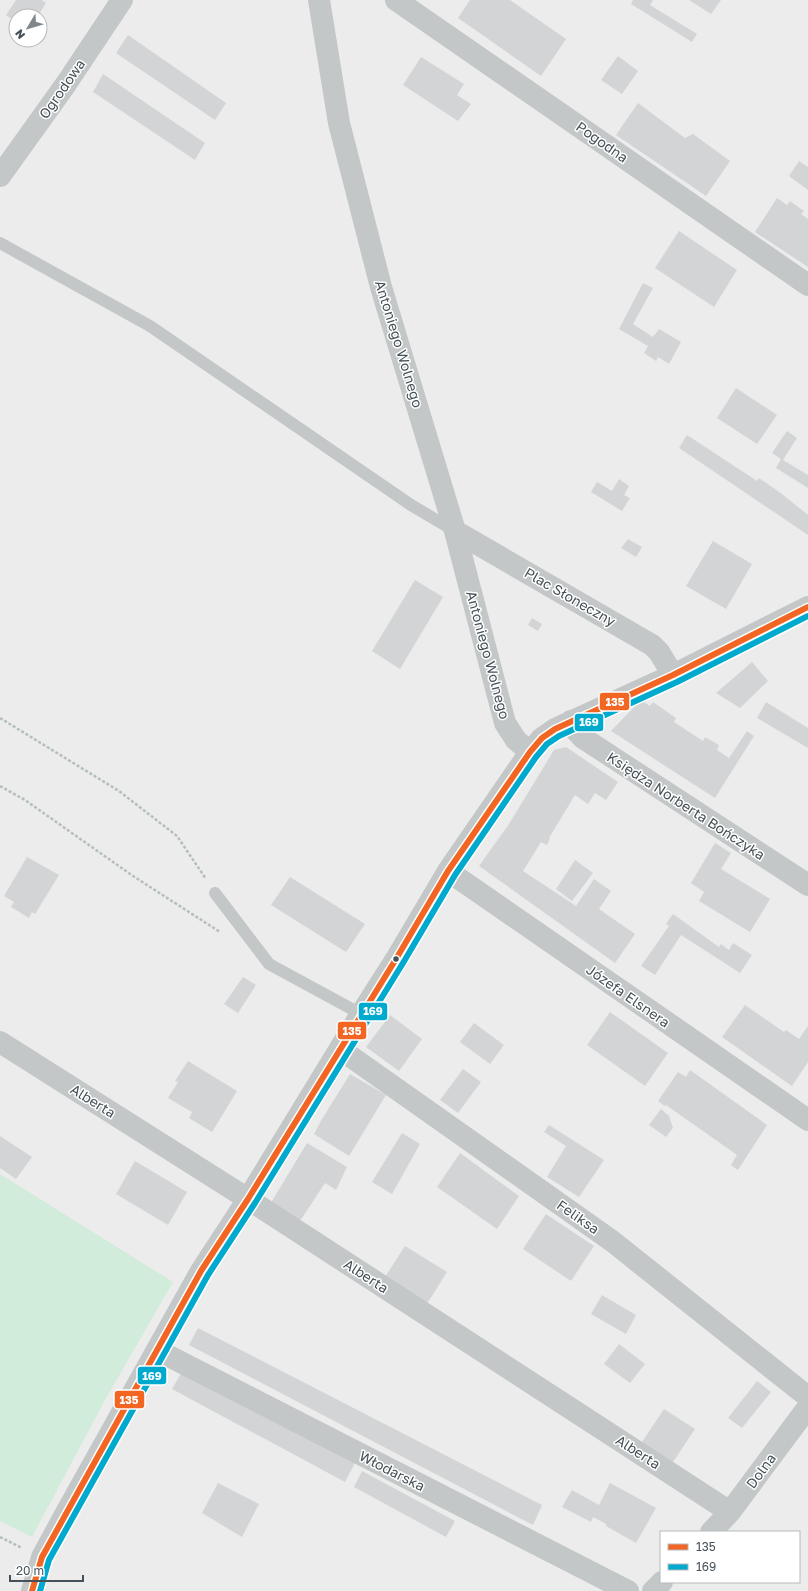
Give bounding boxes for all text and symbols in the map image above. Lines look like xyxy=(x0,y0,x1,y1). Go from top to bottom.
north arrow xyxy=(8,8,48,48)
text: N xyxy=(12,27,27,42)
street label: Ogrodowa xyxy=(35,56,88,122)
street label: Pogodna xyxy=(573,118,632,166)
street label: Antoniego Wolnego xyxy=(372,278,427,410)
street label: Plac Słoneczny xyxy=(522,564,619,630)
street label: Antoniego Wolnego xyxy=(463,589,514,721)
line badge: 135 xyxy=(599,692,630,711)
text: 135 xyxy=(605,695,625,708)
line badge: 169 xyxy=(574,713,604,732)
text: 169 xyxy=(579,715,599,728)
street label: Księdza Norberta Bończyka xyxy=(604,748,768,863)
unlabelled marker xyxy=(391,954,401,964)
street label: Józefa Elsnera xyxy=(583,961,673,1031)
line badge: 169 xyxy=(358,1002,388,1021)
text: 169 xyxy=(363,1004,383,1017)
line badge: 135 xyxy=(337,1021,367,1040)
text: 135 xyxy=(342,1024,362,1037)
street label: Alberta xyxy=(68,1080,119,1121)
street label: Feliksa xyxy=(554,1196,603,1237)
street label: Alberta xyxy=(341,1255,392,1296)
line badge: 169 xyxy=(137,1366,167,1385)
text: 169 xyxy=(142,1369,162,1382)
line badge: 135 xyxy=(114,1390,145,1409)
text: 135 xyxy=(119,1393,139,1406)
street label: Alberta xyxy=(613,1431,664,1472)
street label: Włodarska xyxy=(357,1447,428,1494)
street label: Dolna xyxy=(742,1450,779,1492)
legend xyxy=(660,1531,800,1583)
text: 135 xyxy=(696,1539,716,1554)
scale bar xyxy=(10,1557,83,1583)
text: 169 xyxy=(696,1559,716,1574)
text: 20 m xyxy=(16,1563,44,1578)

